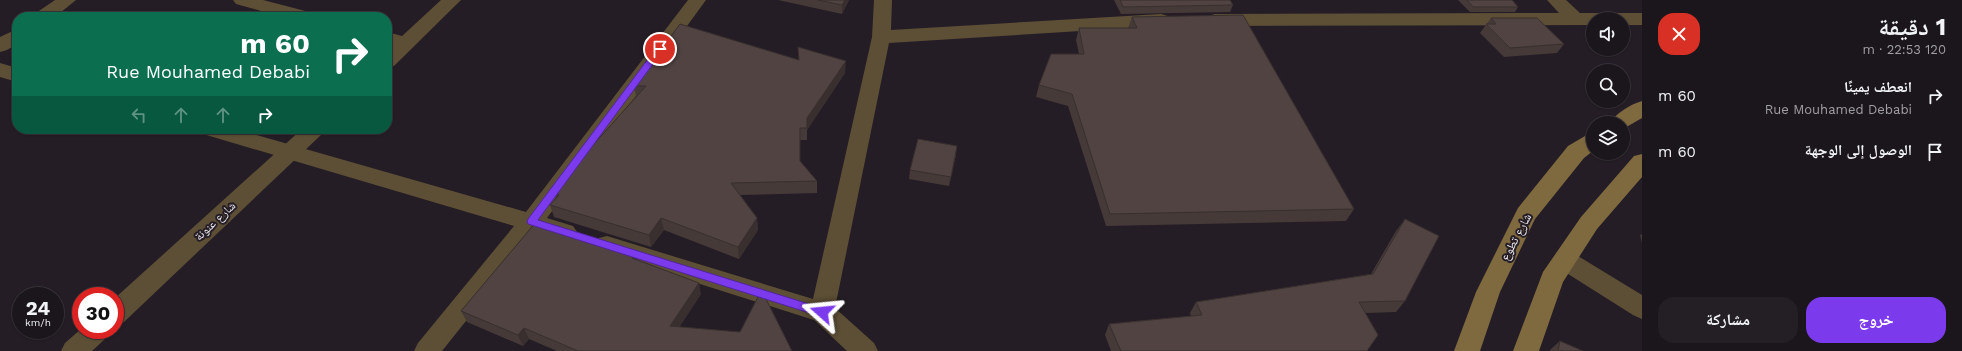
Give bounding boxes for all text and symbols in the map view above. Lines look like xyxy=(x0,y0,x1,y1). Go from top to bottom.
map controls xyxy=(1586,12,1630,160)
button: sound xyxy=(1586,12,1630,56)
button: close xyxy=(1658,13,1700,55)
text: 1 دقيقة xyxy=(1878,13,1946,41)
text: 60 m xyxy=(240,27,310,60)
icon: right xyxy=(324,28,376,80)
pin xyxy=(643,32,677,66)
icon: arrive xyxy=(649,38,671,60)
text: 120 m · 22:53 xyxy=(1862,42,1946,57)
text: Rue Mouhamed Debabi xyxy=(106,61,310,82)
button: search xyxy=(1586,64,1630,108)
text: انعطف يمينًا xyxy=(1844,78,1912,96)
icon: right xyxy=(1924,85,1946,107)
text: 60 m xyxy=(1658,87,1696,105)
text: Rue Mouhamed Debabi xyxy=(1765,102,1912,117)
icon: left xyxy=(128,104,150,126)
icon: ahead xyxy=(170,104,192,126)
icon: ahead xyxy=(212,104,234,126)
icon: right xyxy=(254,104,276,126)
button: layers xyxy=(1586,116,1630,160)
text: الوصول إلى الوجهة xyxy=(1805,141,1912,159)
icon: arrive xyxy=(1924,141,1946,163)
text: 60 m xyxy=(1658,143,1696,161)
street label: شارع عنونة xyxy=(192,198,239,244)
street label: شارع تطوع xyxy=(1498,211,1535,263)
speed limit sign: 30 xyxy=(72,287,124,339)
position arrow xyxy=(801,291,843,333)
text: 24 xyxy=(26,296,50,320)
button: مشاركة xyxy=(1658,297,1798,343)
button: خروج xyxy=(1806,297,1946,343)
text: km/h xyxy=(25,317,51,328)

